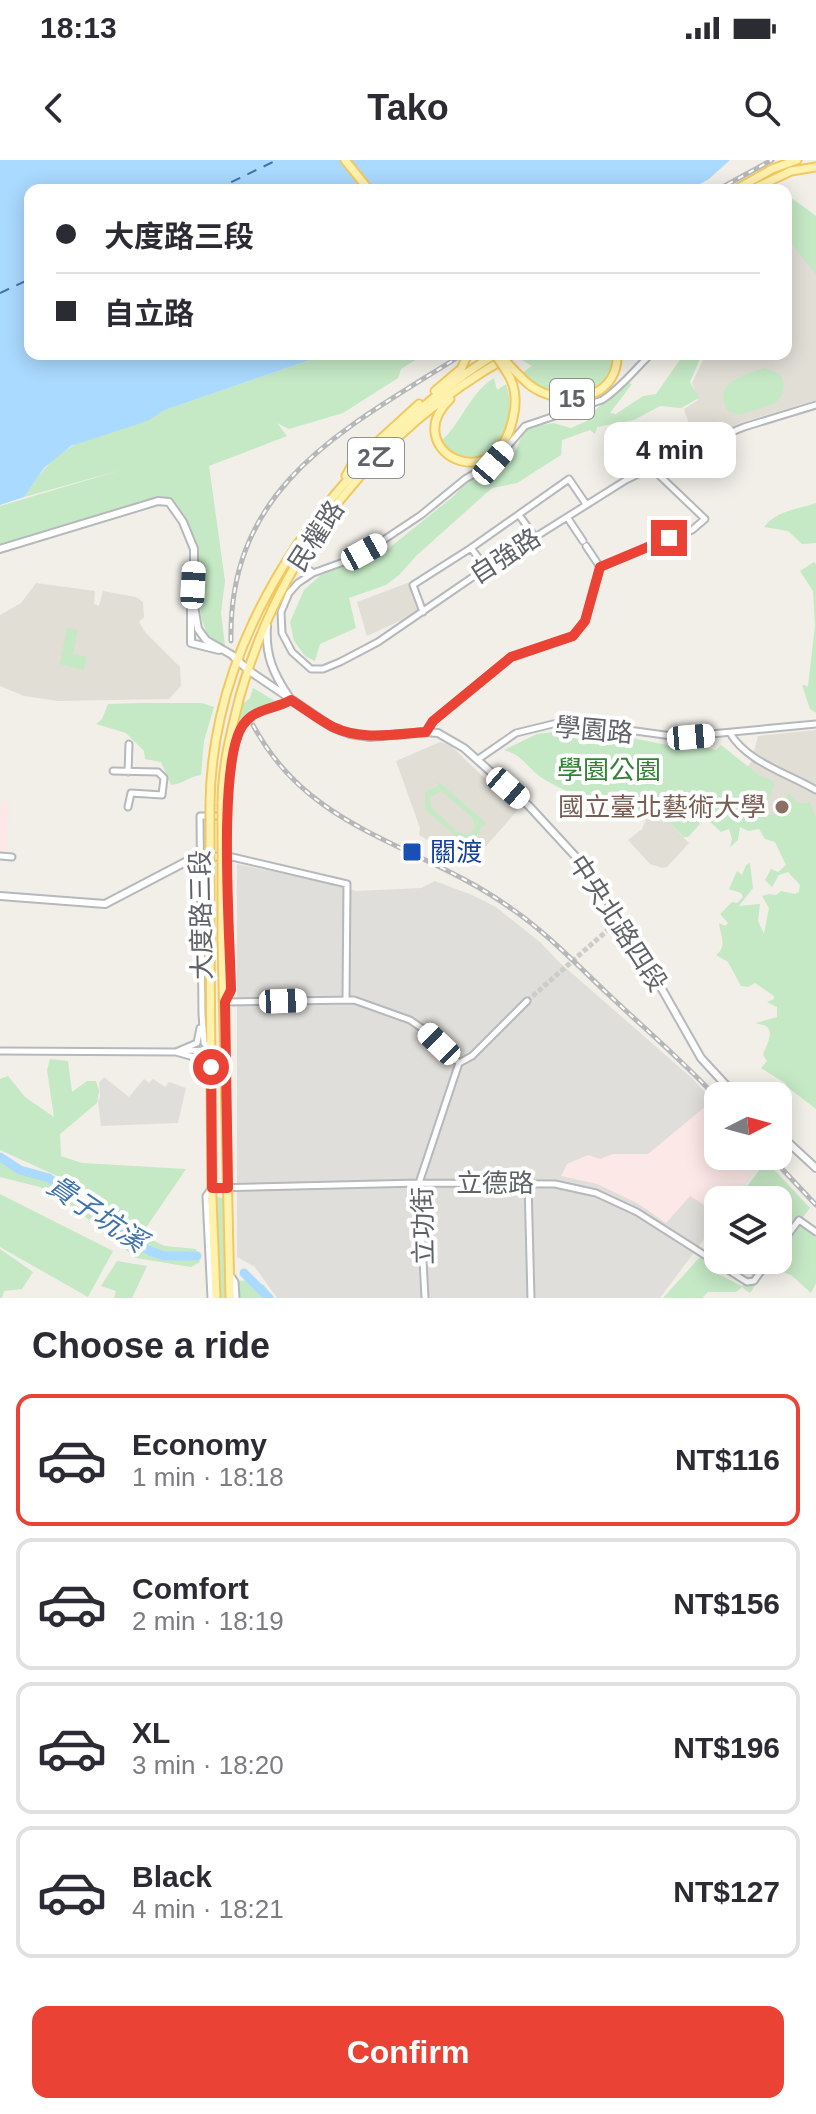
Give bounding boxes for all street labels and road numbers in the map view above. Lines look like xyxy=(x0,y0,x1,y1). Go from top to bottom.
road number: 15 xyxy=(550,379,594,419)
road number: 2乙 xyxy=(348,438,404,478)
street label: 民權路 xyxy=(282,495,350,577)
street label: 自強路 xyxy=(464,522,546,590)
street label: 學園路 xyxy=(554,712,634,748)
street label: 中央北路四段 xyxy=(563,849,673,997)
street label: 大度路三段 xyxy=(185,850,217,980)
street label: 立德路 xyxy=(456,1168,534,1198)
street label: 立功街 xyxy=(407,1187,439,1265)

